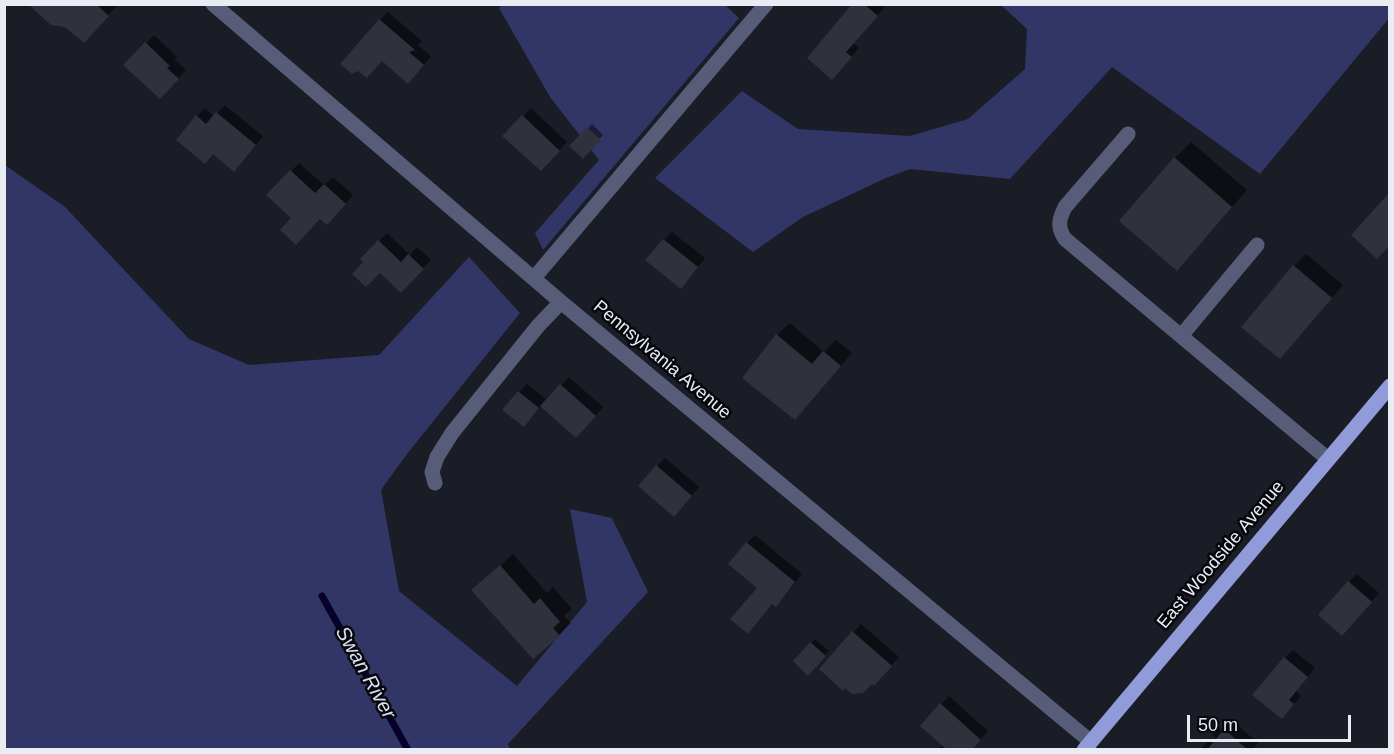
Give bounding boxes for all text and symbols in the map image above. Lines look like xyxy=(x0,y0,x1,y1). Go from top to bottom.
street label: Pennsylvania Avenue xyxy=(589,296,735,424)
street label: East Woodside Avenue xyxy=(1153,477,1289,633)
water label: Swan River xyxy=(330,622,400,724)
scale bar xyxy=(1190,703,1354,741)
text: 50 m xyxy=(1198,715,1238,735)

